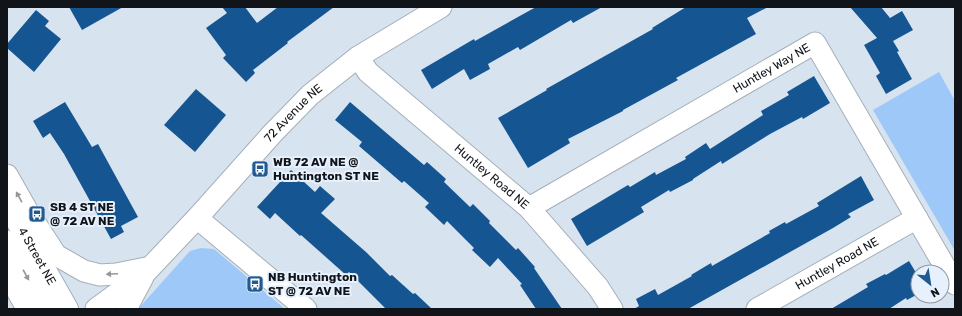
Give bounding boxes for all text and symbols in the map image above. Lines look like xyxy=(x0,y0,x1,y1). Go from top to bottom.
street label: Huntley Way NE xyxy=(730,40,813,96)
street label: 72 Avenue NE xyxy=(261,81,325,145)
street label: Huntley Road NE xyxy=(452,141,532,212)
place label: WB 72 AV NE @ Huntington ST NE xyxy=(273,155,379,183)
bus stop icon: WB 72 AV NE @ Huntington ST NE xyxy=(250,159,270,179)
one-way arrow xyxy=(16,191,23,202)
place label: SB 4 ST NE @ 72 AV NE xyxy=(50,200,115,228)
bus stop icon: SB 4 ST NE @ 72 AV NE xyxy=(27,204,47,224)
street label: 4 Street NE xyxy=(15,225,59,287)
street label: Huntley Road NE xyxy=(793,234,881,293)
north arrow xyxy=(910,264,950,304)
one-way arrow xyxy=(23,269,30,281)
place label: NB Huntington ST @ 72 AV NE xyxy=(268,270,357,298)
one-way arrow xyxy=(106,271,118,278)
bus stop icon: NB Huntington ST @ 72 AV NE xyxy=(245,274,265,294)
text: N xyxy=(928,285,941,300)

